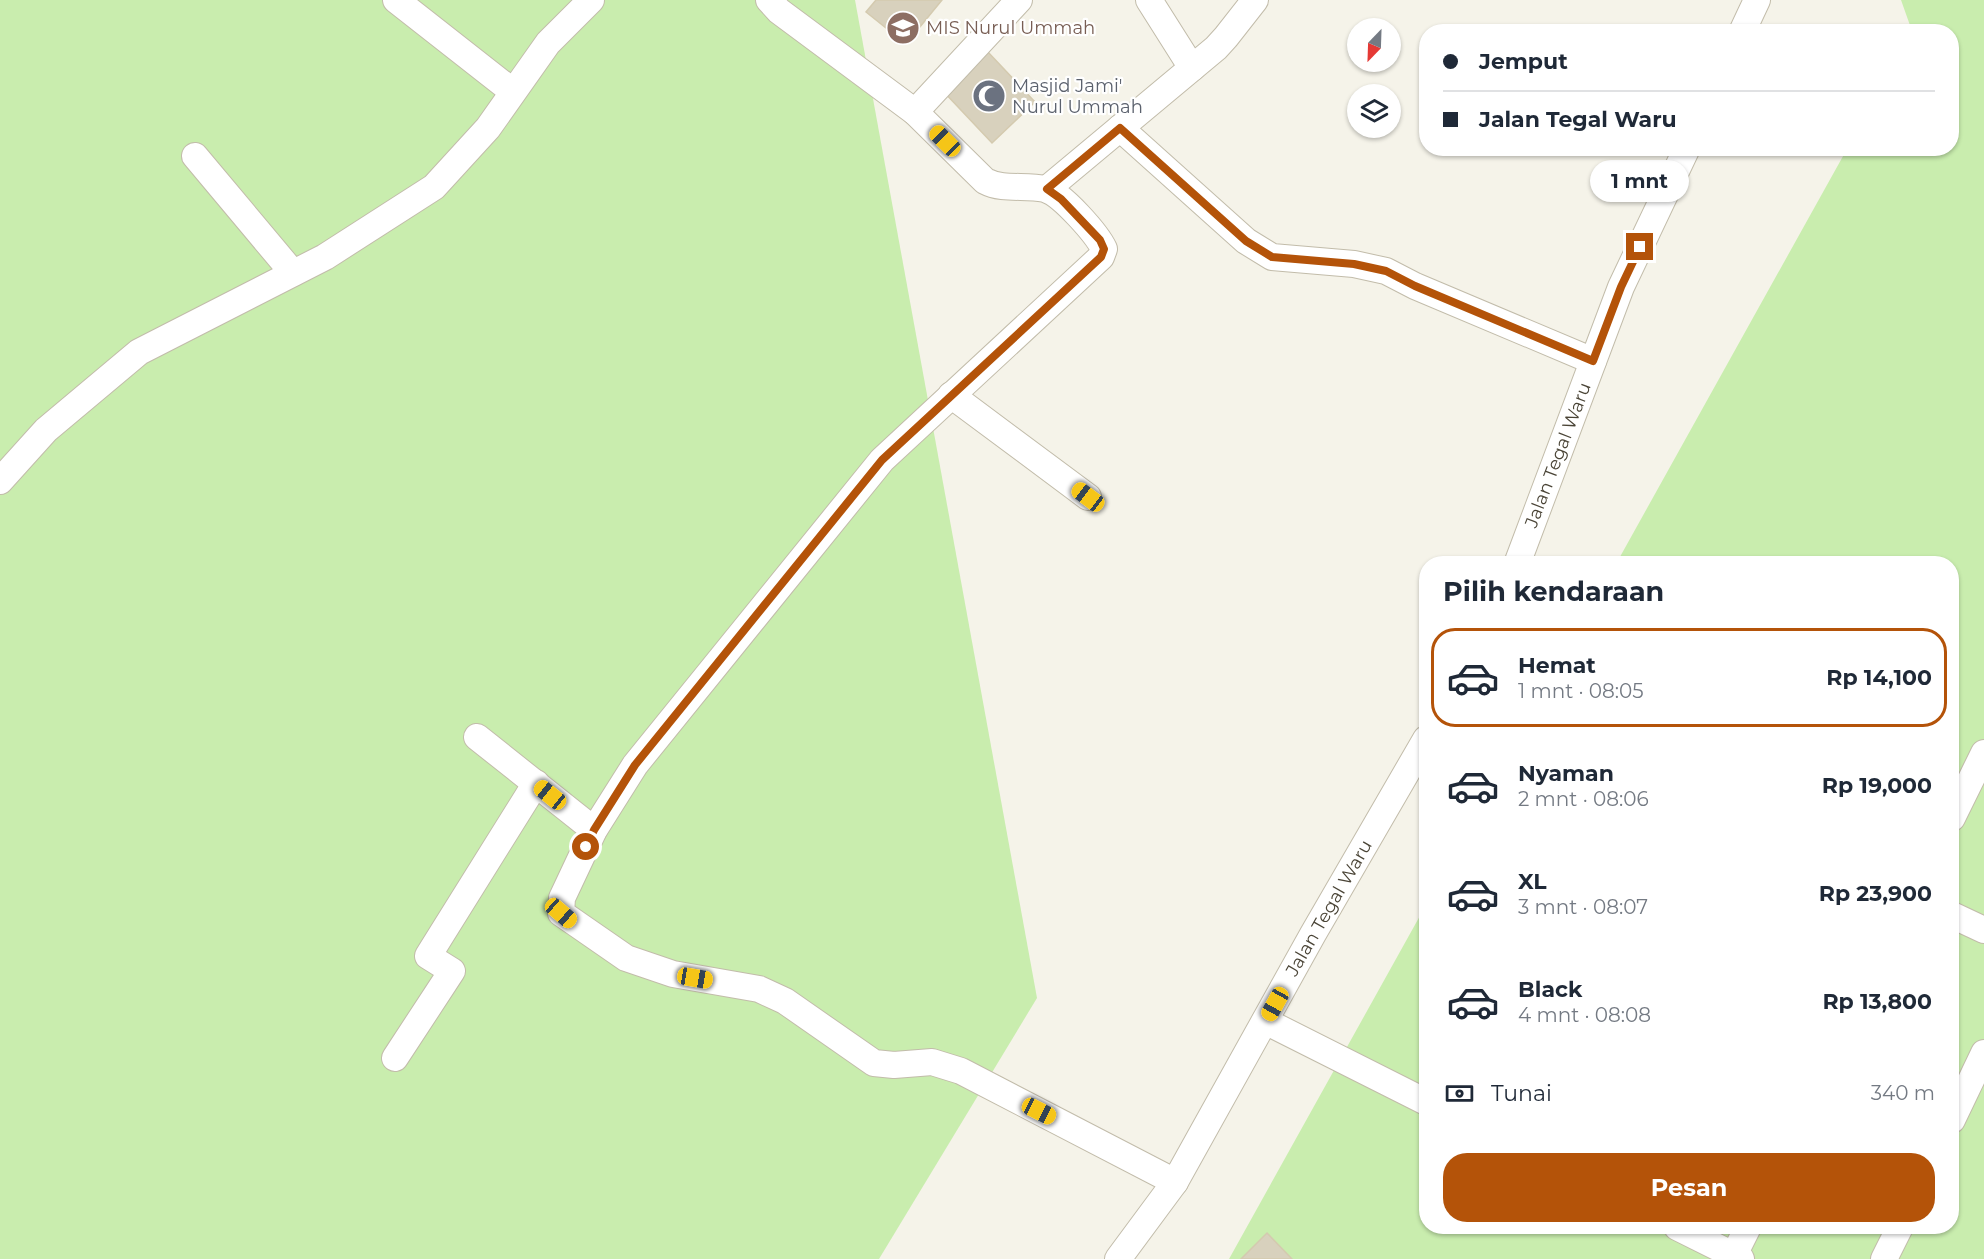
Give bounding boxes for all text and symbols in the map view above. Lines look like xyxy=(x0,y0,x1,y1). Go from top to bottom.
school or university icon: MIS Nurul Ummah xyxy=(885,10,921,46)
place label: MIS Nurul Ummah xyxy=(926,17,1095,39)
north arrow xyxy=(1347,18,1401,72)
map controls xyxy=(1347,18,1401,138)
text: Jemput xyxy=(1479,48,1568,75)
place label: Masjid Jami' Nurul Ummah xyxy=(1012,75,1143,118)
mosque icon: Masjid Jami' Nurul Ummah xyxy=(971,78,1007,114)
button: layers xyxy=(1347,84,1401,138)
text: Jalan Tegal Waru xyxy=(1479,106,1677,133)
car xyxy=(926,122,964,160)
callout: 1 mnt xyxy=(1590,160,1690,202)
text: 1 mnt xyxy=(1611,169,1668,193)
route end xyxy=(1626,233,1653,260)
street label: Jalan Tegal Waru xyxy=(1520,379,1596,532)
car xyxy=(1068,479,1108,515)
text: Pilih kendaraan xyxy=(1443,575,1664,608)
icon: car xyxy=(1446,651,1500,705)
text: Hemat xyxy=(1518,652,1596,679)
text: Rp 14,100 xyxy=(1826,664,1932,691)
text: 1 mnt · 08:05 xyxy=(1518,679,1644,703)
icon: car xyxy=(1446,759,1500,813)
text: Nyaman xyxy=(1518,760,1614,787)
text: Rp 19,000 xyxy=(1822,772,1932,799)
car xyxy=(530,777,570,813)
text: 2 mnt · 08:06 xyxy=(1518,787,1649,811)
route start xyxy=(572,833,599,860)
street label: Jalan Tegal Waru xyxy=(1281,836,1377,981)
icon: car xyxy=(1446,867,1500,921)
text: XL xyxy=(1518,868,1547,895)
text: Rp 23,900 xyxy=(1819,880,1932,907)
car xyxy=(542,894,580,932)
text: 3 mnt · 08:07 xyxy=(1518,895,1648,919)
car xyxy=(676,966,714,990)
icon: car xyxy=(1446,975,1500,1029)
text: Black xyxy=(1518,976,1582,1003)
car xyxy=(1258,984,1292,1024)
text: Rp 13,800 xyxy=(1822,988,1932,1015)
text: 4 mnt · 08:08 xyxy=(1518,1003,1651,1027)
icon: cash xyxy=(1443,1077,1476,1110)
text: Tunai xyxy=(1491,1080,1552,1107)
text: 340 m xyxy=(1871,1081,1935,1105)
car xyxy=(1019,1095,1059,1127)
button: Pesan xyxy=(1443,1153,1935,1222)

